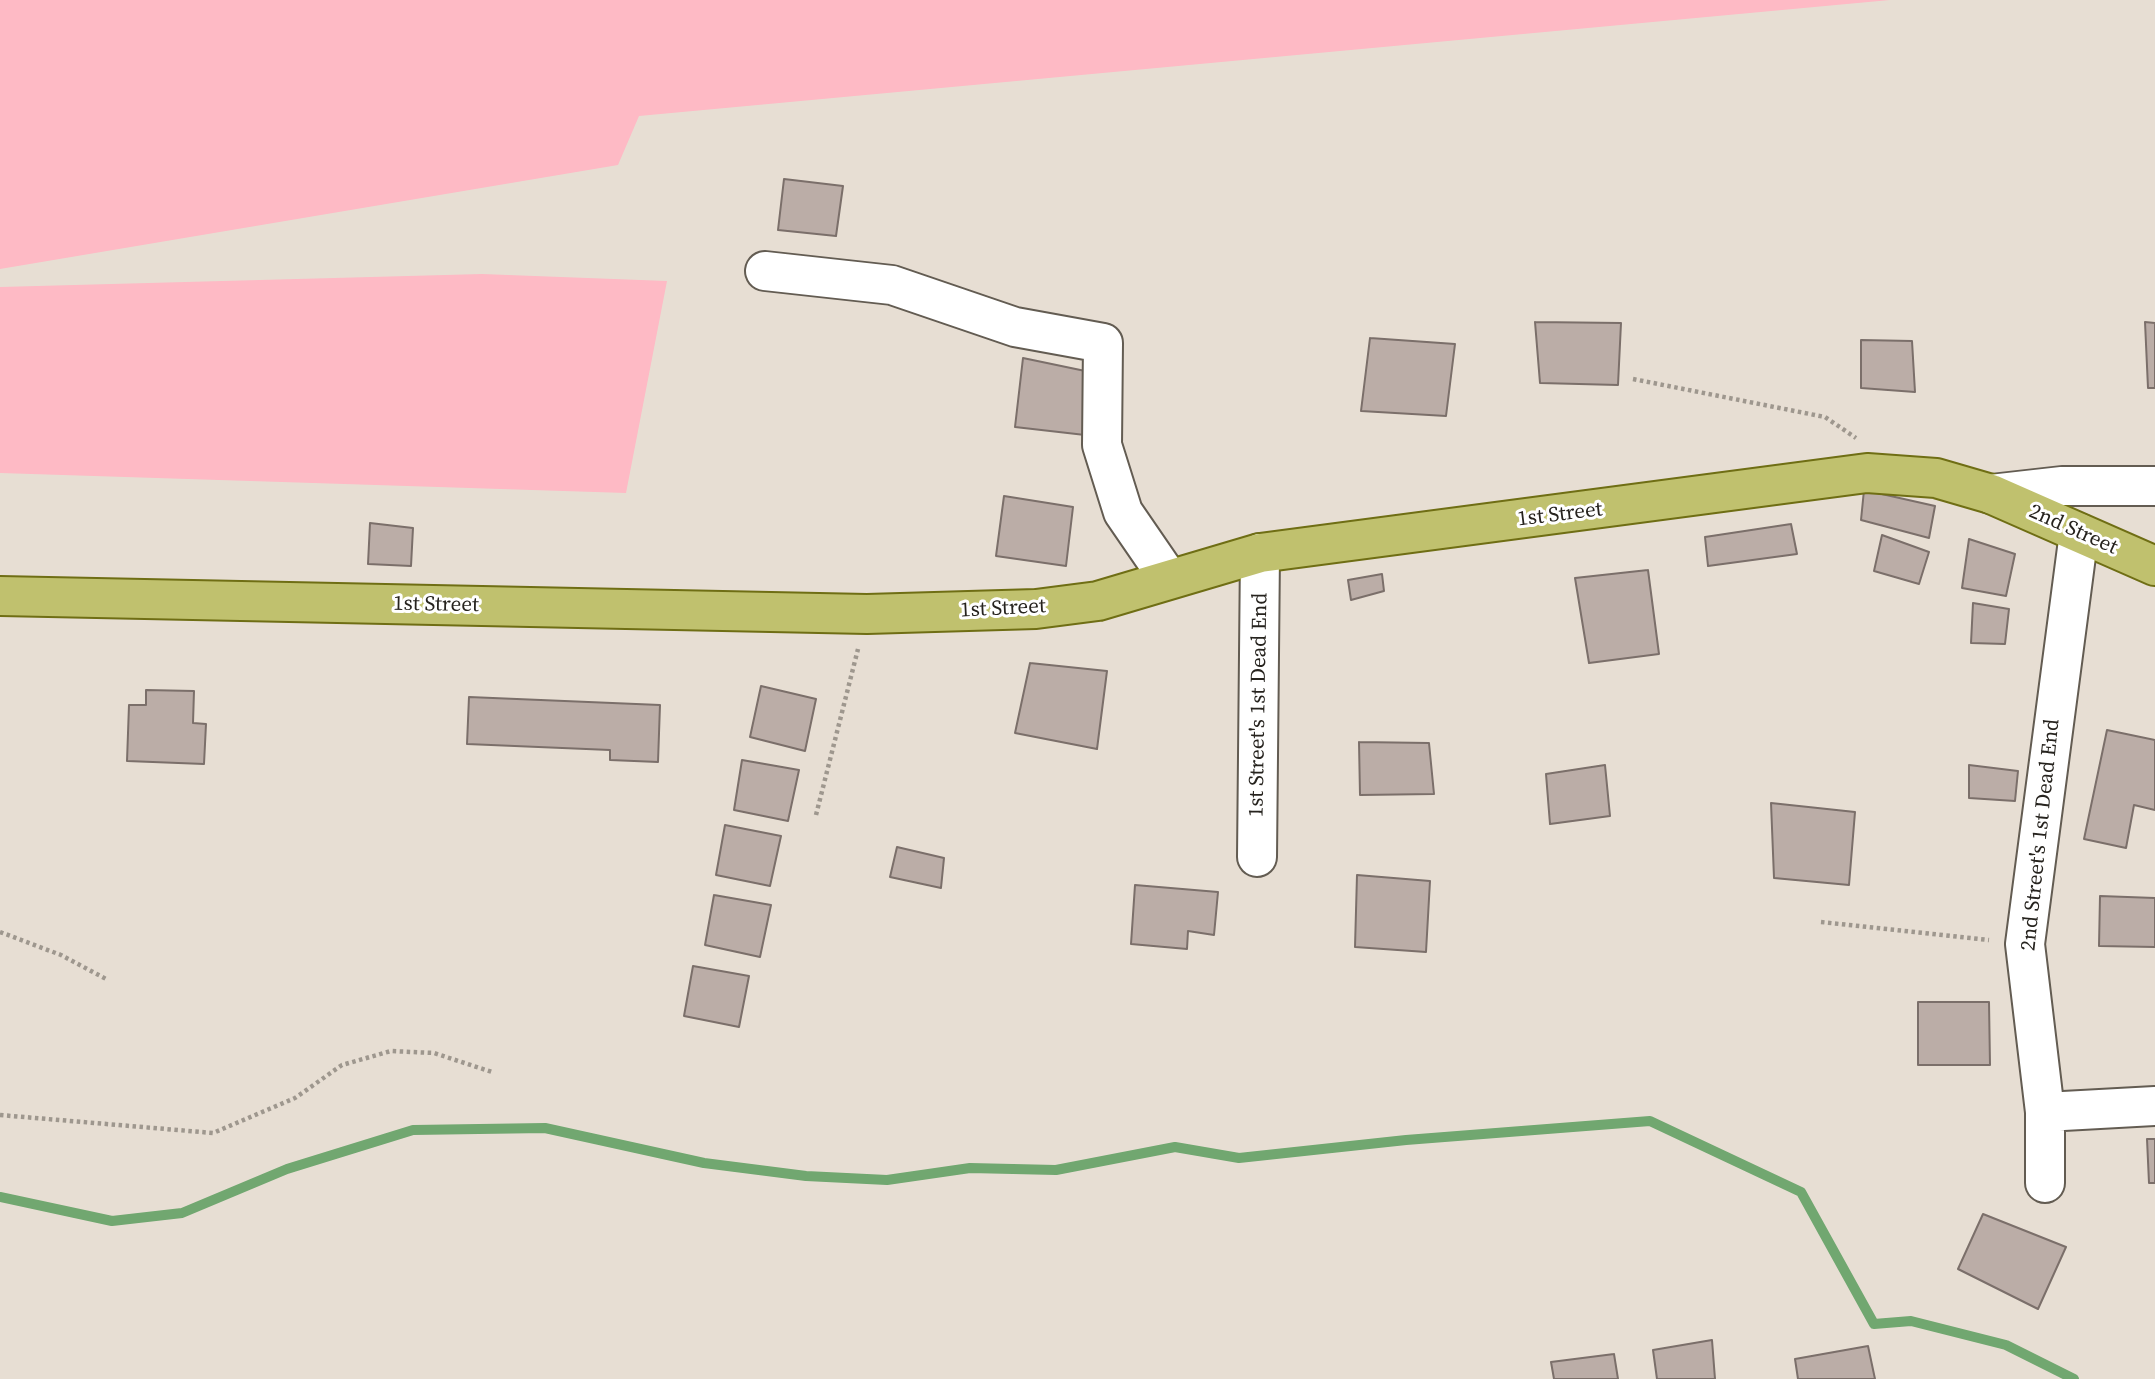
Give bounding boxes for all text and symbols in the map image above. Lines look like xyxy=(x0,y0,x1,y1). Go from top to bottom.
street label: 1st Street xyxy=(1516,497,1604,533)
street label: 2nd Street xyxy=(2025,499,2121,561)
street label: 1st Street xyxy=(393,592,479,618)
street label: 1st Street's 1st Dead End xyxy=(1244,593,1274,817)
street label: 1st Street xyxy=(960,594,1046,624)
street label: 2nd Street's 1st Dead End xyxy=(2016,718,2066,952)

